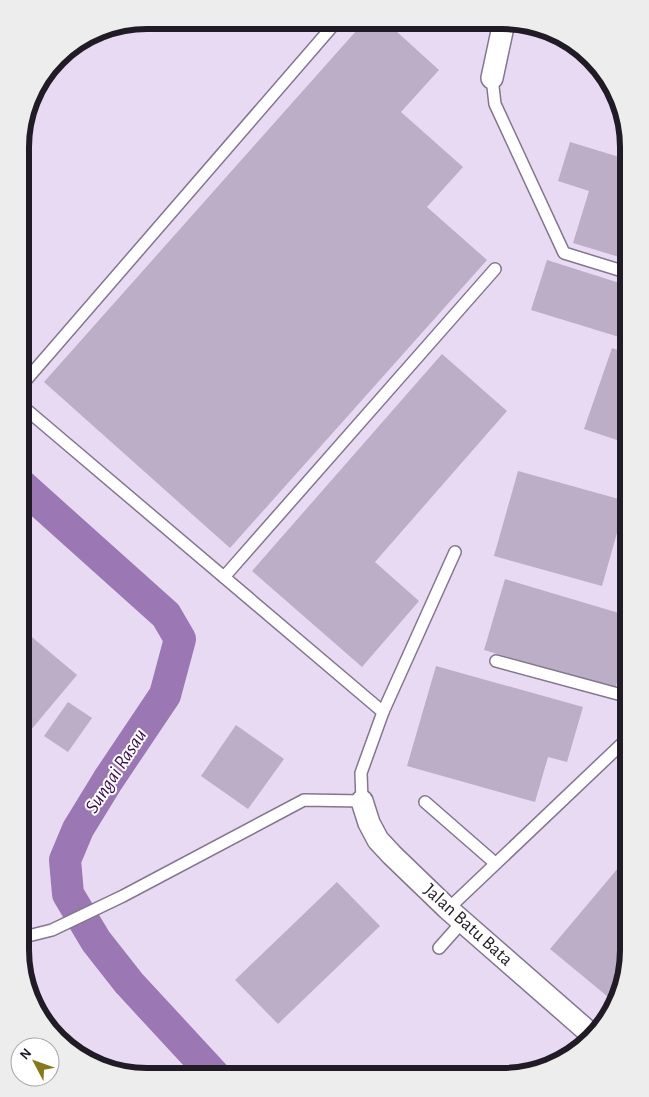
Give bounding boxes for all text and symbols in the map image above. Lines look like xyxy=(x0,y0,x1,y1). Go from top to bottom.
water label: Sungai Rasau xyxy=(82,725,150,817)
street label: Jalan Batu Bata xyxy=(420,880,516,970)
north arrow xyxy=(10,1037,60,1087)
text: N xyxy=(17,1046,34,1062)

